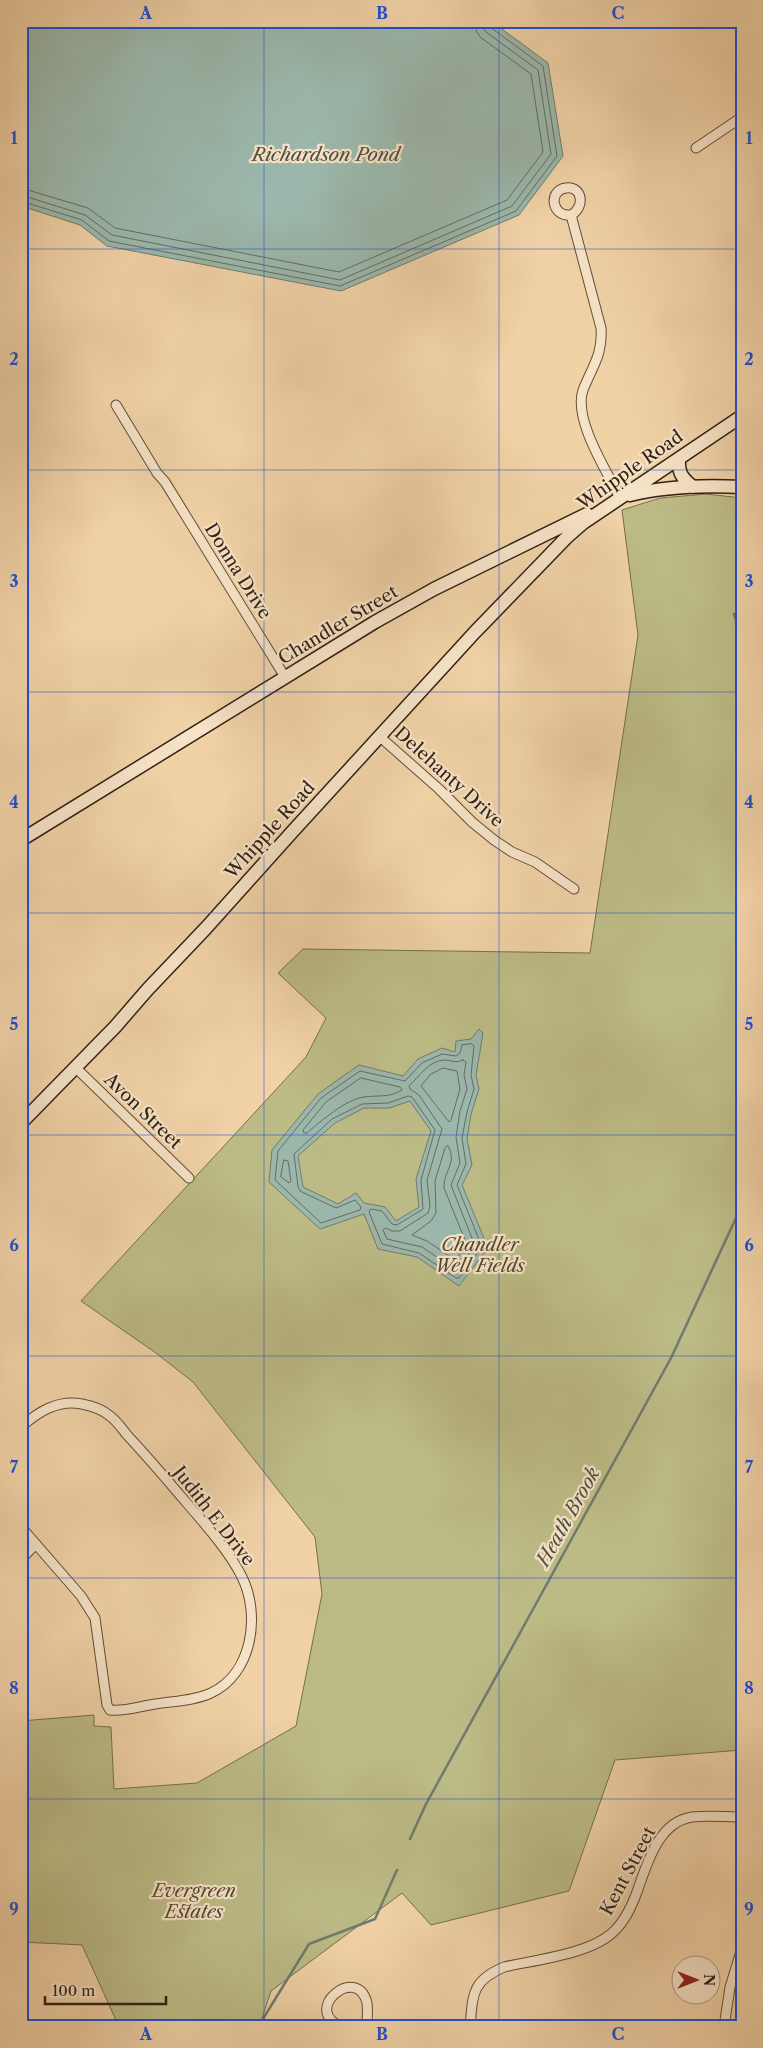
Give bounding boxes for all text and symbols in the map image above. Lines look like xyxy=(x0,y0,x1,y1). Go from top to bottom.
text: A xyxy=(139,3,153,23)
text: B xyxy=(376,3,388,23)
text: C xyxy=(612,3,624,23)
text: 1 xyxy=(10,128,18,148)
text: 1 xyxy=(745,128,753,148)
water label: Richardson Pond xyxy=(250,143,402,166)
text: 2 xyxy=(9,349,19,369)
text: 2 xyxy=(744,349,754,369)
street label: Whipple Road xyxy=(572,425,687,515)
street label: Donna Drive xyxy=(200,519,276,623)
text: 3 xyxy=(9,571,19,591)
text: 3 xyxy=(744,571,754,591)
street label: Chandler Street xyxy=(274,580,402,669)
street label: Delehanty Drive xyxy=(390,722,508,832)
street label: Whipple Road xyxy=(220,777,320,884)
text: 4 xyxy=(9,792,19,812)
text: 4 xyxy=(744,792,754,812)
text: 5 xyxy=(10,1014,19,1034)
text: 5 xyxy=(745,1014,754,1034)
street label: Avon Street xyxy=(99,1068,187,1154)
park label: Chandler Well Fields xyxy=(435,1234,525,1277)
text: 6 xyxy=(9,1235,19,1255)
text: 6 xyxy=(744,1235,754,1255)
text: 7 xyxy=(10,1457,19,1477)
text: 7 xyxy=(745,1457,754,1477)
street label: Judith E Drive xyxy=(166,1460,260,1570)
water label: Heath Brook xyxy=(530,1463,605,1572)
text: 8 xyxy=(9,1678,19,1698)
text: 8 xyxy=(744,1678,754,1698)
street label: Kent Street xyxy=(596,1822,661,1919)
park label: Evergreen Estates xyxy=(150,1880,236,1923)
text: 9 xyxy=(9,1899,19,1919)
text: 9 xyxy=(744,1899,754,1919)
north arrow xyxy=(670,1956,720,2006)
scale bar xyxy=(45,1973,166,2005)
text: N xyxy=(700,1974,718,1986)
text: 100 m xyxy=(52,1981,95,2000)
text: A xyxy=(139,2024,153,2044)
text: B xyxy=(376,2024,388,2044)
text: C xyxy=(612,2024,624,2044)

